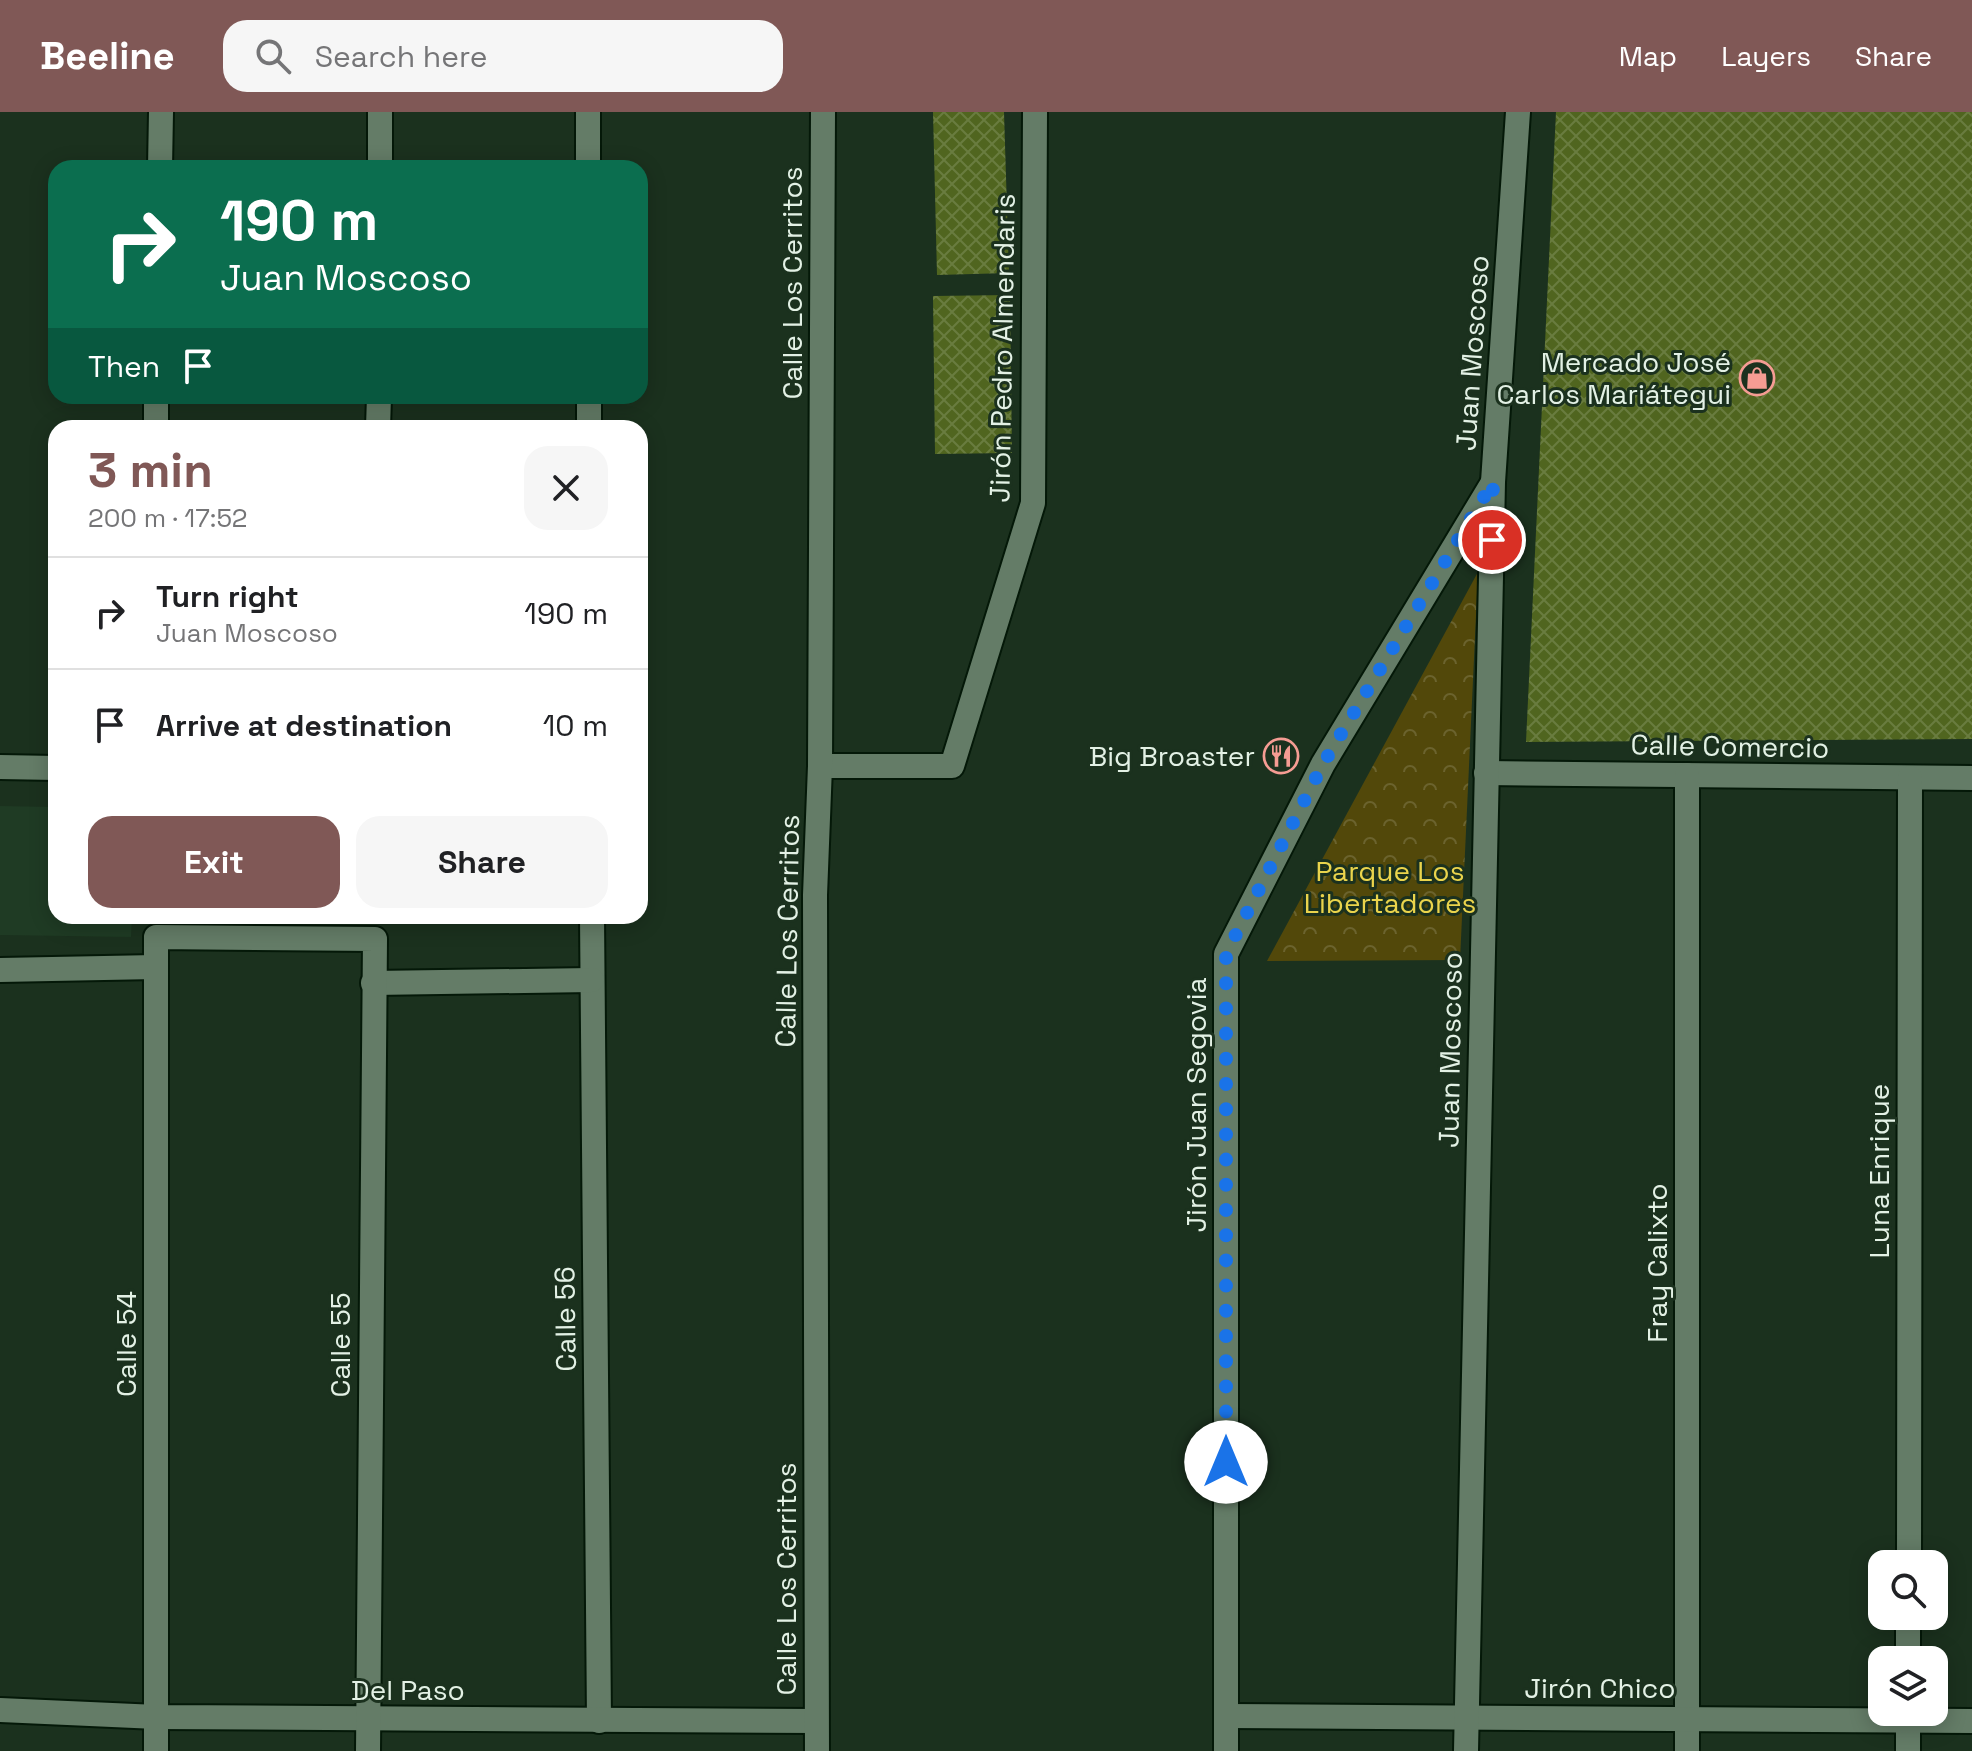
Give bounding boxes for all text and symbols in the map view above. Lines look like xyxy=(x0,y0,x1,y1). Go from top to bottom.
search box xyxy=(223,20,783,92)
text: Beeline xyxy=(40,32,175,80)
icon: search xyxy=(251,34,295,78)
text: Search here xyxy=(315,37,488,76)
text: Map xyxy=(1619,38,1677,74)
text: Layers xyxy=(1721,38,1811,74)
text: Share xyxy=(1855,38,1932,74)
street label: Calle Los Cerritos xyxy=(774,167,810,399)
text: 190 m xyxy=(220,185,378,256)
icon: right xyxy=(88,192,192,296)
street label: Jirón Pedro Almendaris xyxy=(981,193,1023,503)
street label: Juan Moscoso xyxy=(1447,254,1497,452)
text: Juan Moscoso xyxy=(220,255,472,301)
icon: arrive xyxy=(176,344,220,388)
place label: Mercado José Carlos Mariátegui xyxy=(1496,344,1731,412)
text: Then xyxy=(88,347,160,386)
shop icon: Mercado José Carlos Mariátegui xyxy=(1738,359,1776,397)
text: 3 min xyxy=(88,440,213,501)
button: close xyxy=(524,446,608,530)
text: 200 m · 17:52 xyxy=(88,501,247,535)
pin xyxy=(1458,506,1526,574)
icon: arrive xyxy=(1470,518,1514,562)
text: Turn right xyxy=(156,577,299,616)
icon: right xyxy=(88,591,132,635)
text: 190 m xyxy=(524,594,608,633)
text: Juan Moscoso xyxy=(156,616,338,650)
icon: arrive xyxy=(88,703,132,747)
text: Arrive at destination xyxy=(156,706,452,745)
text: 10 m xyxy=(543,706,608,745)
street label: Calle Comercio xyxy=(1630,726,1830,766)
restaurant icon: Big Broaster xyxy=(1262,737,1300,775)
place label: Big Broaster xyxy=(1089,738,1255,774)
street label: Calle Los Cerritos xyxy=(767,814,807,1048)
button: Exit xyxy=(88,816,340,908)
button: Share xyxy=(356,816,608,908)
park label: Parque Los Libertadores xyxy=(1304,853,1476,921)
street label: Juan Moscoso xyxy=(1430,952,1470,1148)
street label: Jirón Juan Segovia xyxy=(1178,977,1214,1233)
street label: Luna Enrique xyxy=(1861,1084,1897,1258)
street label: Fray Calixto xyxy=(1639,1183,1675,1343)
street label: Calle 56 xyxy=(546,1266,584,1372)
street label: Calle 54 xyxy=(108,1291,144,1397)
street label: Calle 55 xyxy=(322,1292,358,1398)
position arrow xyxy=(1184,1420,1268,1504)
street label: Calle Los Cerritos xyxy=(768,1463,804,1695)
map controls xyxy=(1868,1550,1948,1726)
button: search xyxy=(1868,1550,1948,1630)
button: layers xyxy=(1868,1646,1948,1726)
street label: Jirón Chico xyxy=(1524,1670,1676,1706)
street label: Del Paso xyxy=(351,1672,465,1708)

